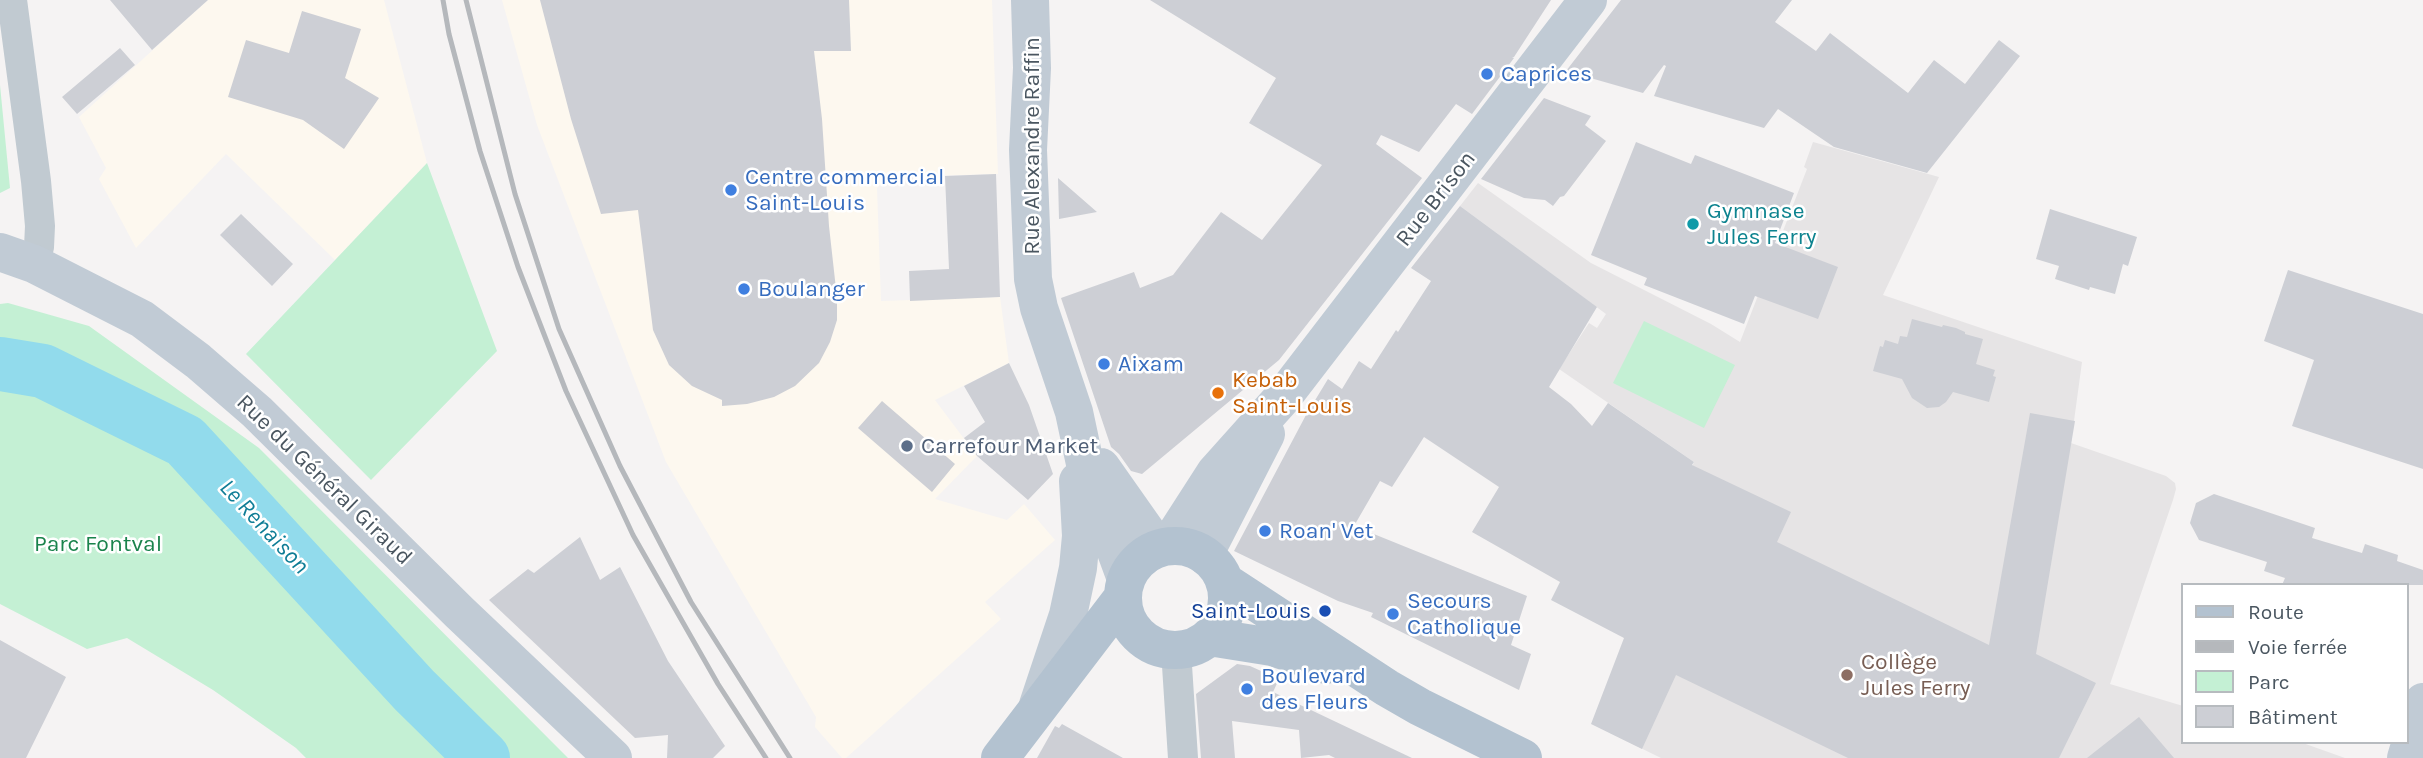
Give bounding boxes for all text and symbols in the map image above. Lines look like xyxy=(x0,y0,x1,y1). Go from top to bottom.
street label: Rue Alexandre Raffin xyxy=(1018,37,1046,255)
place label: Caprices xyxy=(1501,60,1592,88)
marker: Caprices xyxy=(1479,66,1495,82)
street label: Rue Brison xyxy=(1390,146,1482,252)
place label: Centre commercial Saint-Louis xyxy=(745,163,944,217)
marker: Centre commercial Saint-Louis xyxy=(723,182,739,198)
place label: Gymnase Jules Ferry xyxy=(1707,197,1817,251)
marker: Gymnase Jules Ferry xyxy=(1685,216,1701,232)
place label: Boulanger xyxy=(758,275,865,303)
marker: Boulanger xyxy=(736,281,752,297)
place label: Aixam xyxy=(1118,350,1184,378)
marker: Aixam xyxy=(1096,356,1112,372)
place label: Kebab Saint-Louis xyxy=(1232,366,1352,420)
marker: Kebab Saint-Louis xyxy=(1210,385,1226,401)
street label: Rue du Général Giraud xyxy=(230,389,418,571)
place label: Carrefour Market xyxy=(921,432,1098,460)
marker: Carrefour Market xyxy=(899,438,915,454)
water label: Le Renaison xyxy=(213,474,315,580)
place label: Roan' Vet xyxy=(1279,517,1373,545)
marker: Roan' Vet xyxy=(1257,523,1273,539)
park label: Parc Fontval xyxy=(34,530,162,558)
legend xyxy=(2182,583,2409,744)
place label: Secours Catholique xyxy=(1407,587,1521,641)
place label: Saint-Louis xyxy=(1191,597,1311,625)
text: Route xyxy=(2248,600,2304,624)
marker: Saint-Louis xyxy=(1317,603,1333,619)
marker: Secours Catholique xyxy=(1385,606,1401,622)
text: Voie ferrée xyxy=(2248,635,2347,659)
place label: Collège Jules Ferry xyxy=(1861,648,1971,702)
place label: Boulevard des Fleurs xyxy=(1261,662,1369,716)
marker: Collège Jules Ferry xyxy=(1839,667,1855,683)
text: Parc xyxy=(2248,670,2290,694)
marker: Boulevard des Fleurs xyxy=(1239,681,1255,697)
text: Bâtiment xyxy=(2248,705,2338,729)

